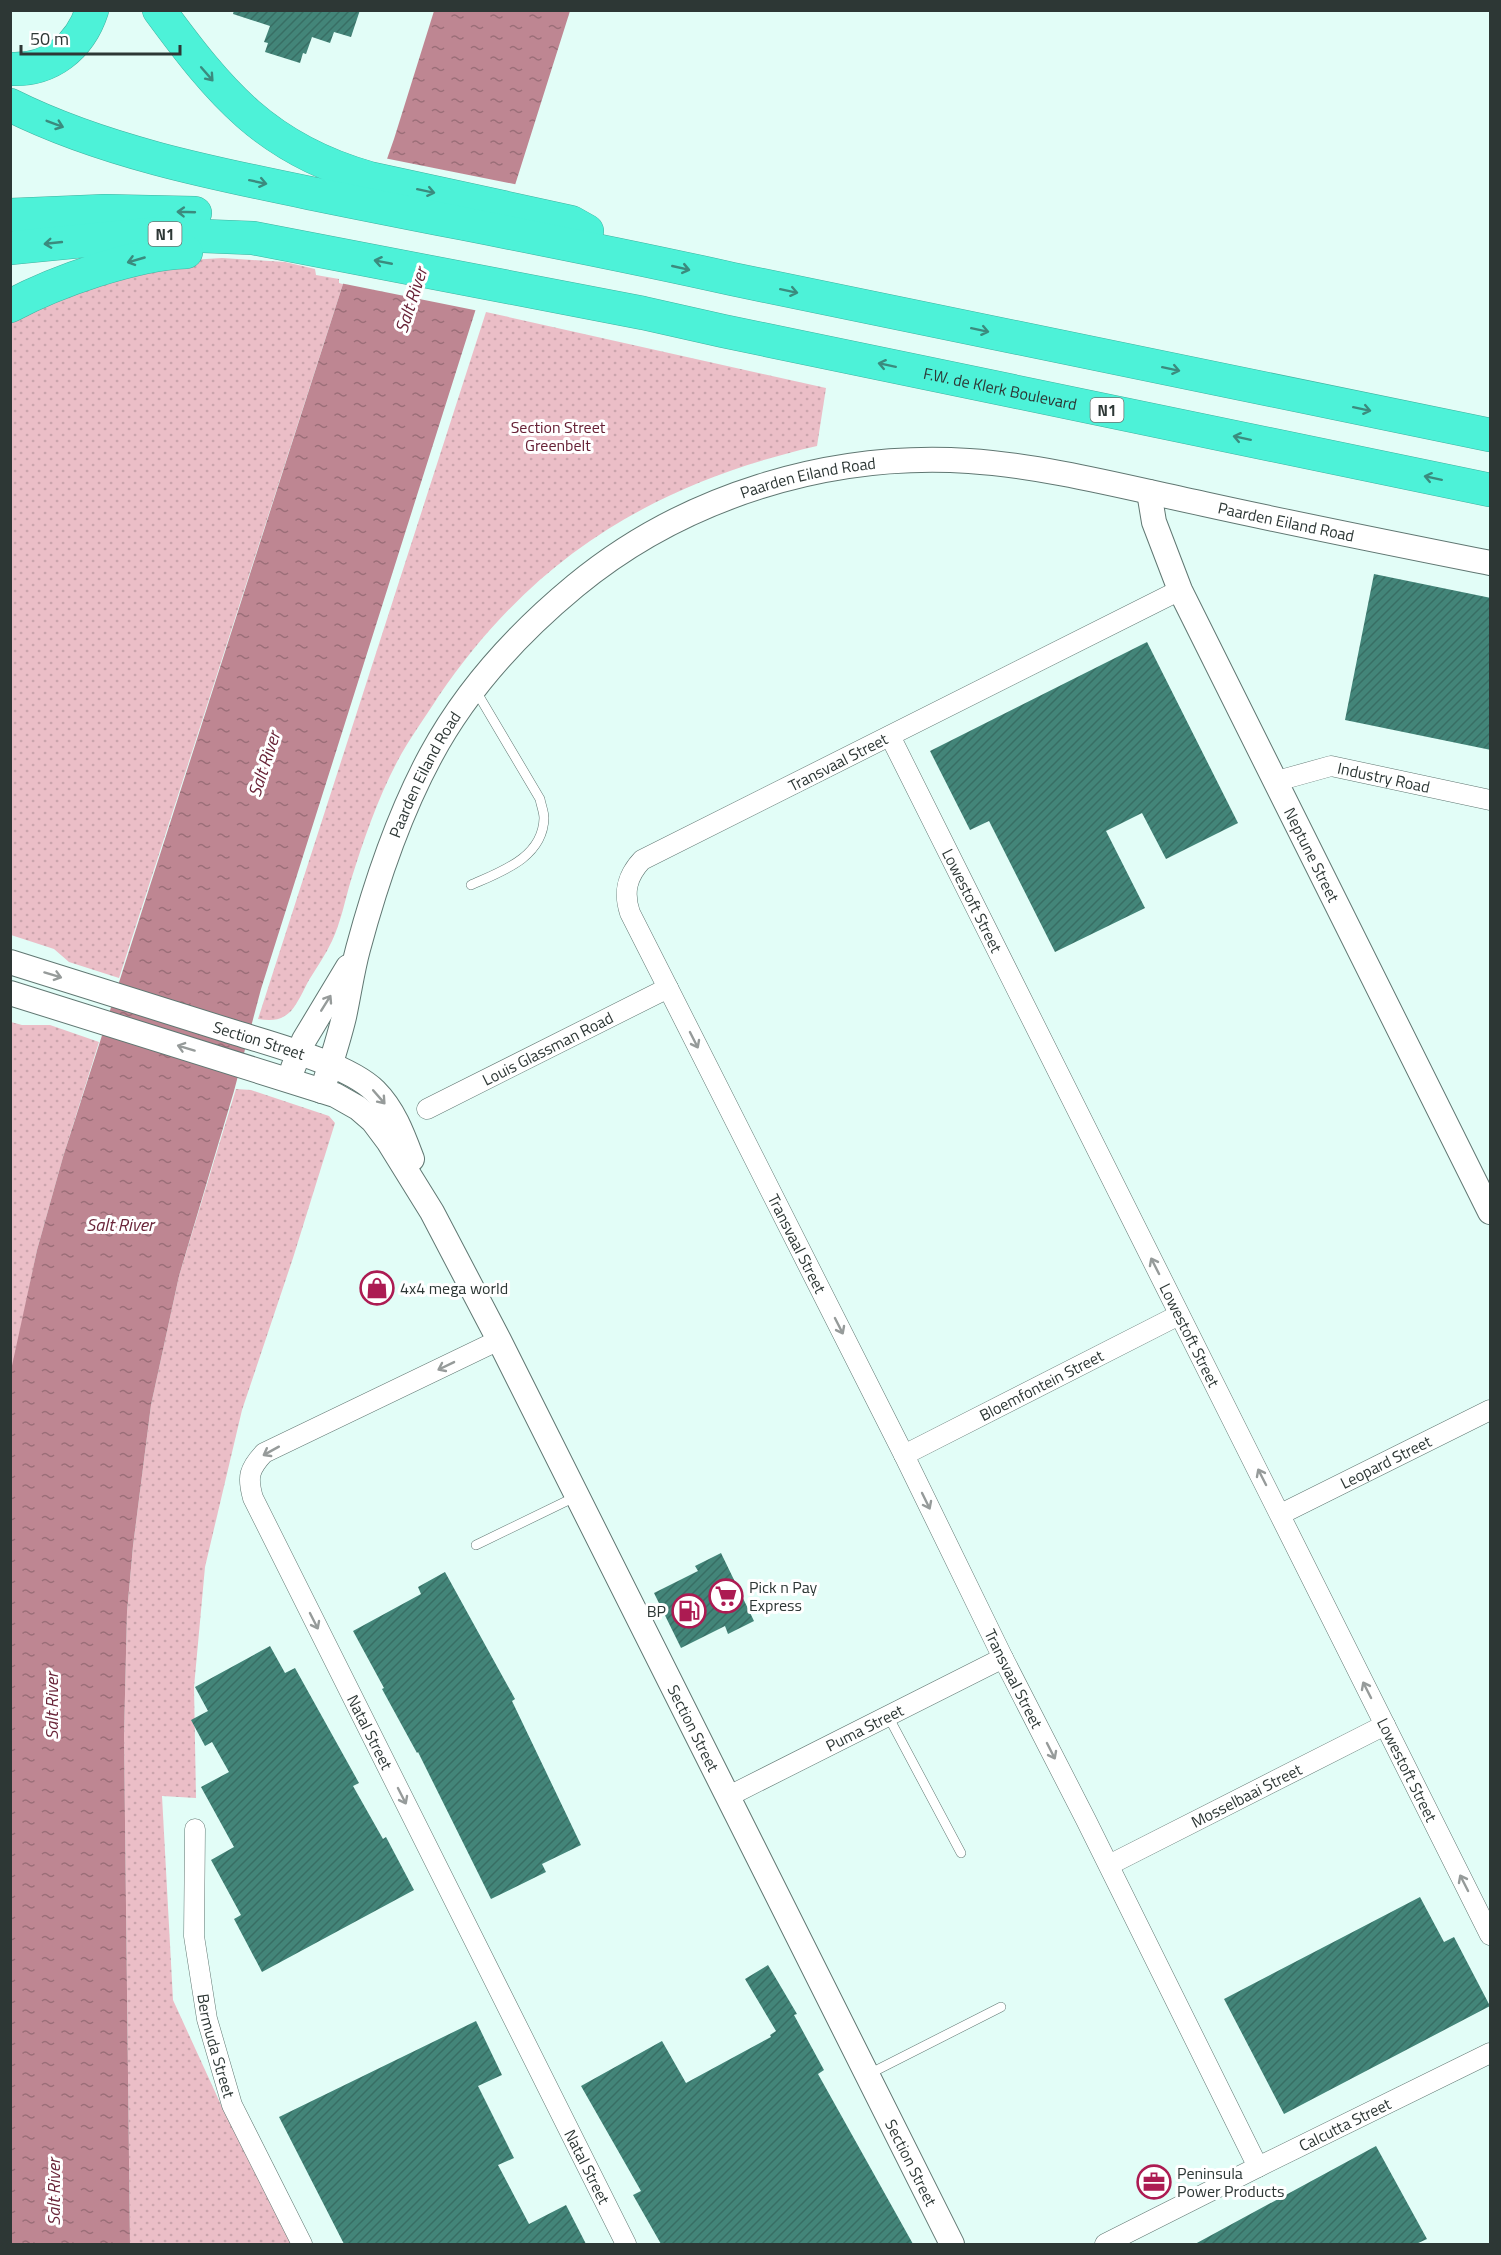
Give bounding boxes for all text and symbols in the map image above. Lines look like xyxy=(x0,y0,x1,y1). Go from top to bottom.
scale bar xyxy=(21,18,180,56)
text: 50 m xyxy=(30,25,69,52)
one-way arrow xyxy=(200,66,214,81)
one-way arrow xyxy=(45,119,64,130)
one-way arrow xyxy=(248,177,267,188)
one-way arrow xyxy=(416,185,435,197)
one-way arrow xyxy=(176,207,196,218)
road number: N1 xyxy=(148,222,182,246)
one-way arrow xyxy=(44,238,63,249)
one-way arrow xyxy=(127,254,146,266)
one-way arrow xyxy=(374,256,393,267)
water label: Salt River xyxy=(388,262,435,336)
one-way arrow xyxy=(671,262,690,274)
one-way arrow xyxy=(779,286,798,297)
one-way arrow xyxy=(970,325,989,336)
one-way arrow xyxy=(877,359,897,370)
street label: F.W. de Klerk Boulevard xyxy=(921,361,1079,416)
one-way arrow xyxy=(1161,364,1180,376)
road number: N1 xyxy=(1090,398,1124,422)
one-way arrow xyxy=(1352,404,1371,415)
park label: Section Street Greenbelt xyxy=(511,415,606,457)
one-way arrow xyxy=(1233,432,1253,443)
street label: Paarden Eiland Road xyxy=(737,451,877,504)
one-way arrow xyxy=(1424,472,1444,483)
street label: Paarden Eiland Road xyxy=(1216,495,1357,547)
street label: Paarden Eiland Road xyxy=(383,706,466,841)
water label: Salt River xyxy=(241,726,288,800)
street label: Transvaal Street xyxy=(784,726,892,797)
street label: Industry Road xyxy=(1335,756,1432,799)
street label: Neptune Street xyxy=(1278,803,1346,906)
street label: Lowestoft Street xyxy=(936,844,1009,957)
one-way arrow xyxy=(43,970,62,981)
one-way arrow xyxy=(320,995,332,1012)
street label: Louis Glassman Road xyxy=(478,1005,617,1091)
street label: Section Street xyxy=(210,1015,308,1066)
one-way arrow xyxy=(688,1031,700,1048)
one-way arrow xyxy=(177,1042,196,1053)
one-way arrow xyxy=(372,1089,386,1104)
street label: Transvaal Street xyxy=(762,1190,833,1298)
water label: Salt River xyxy=(86,1211,156,1238)
one-way arrow xyxy=(1148,1257,1160,1275)
shop icon: 4x4 mega world xyxy=(359,1270,395,1306)
place label: 4x4 mega world xyxy=(400,1276,508,1300)
street label: Lowestoft Street xyxy=(1154,1279,1226,1392)
one-way arrow xyxy=(834,1317,845,1335)
street label: Bloemfontein Street xyxy=(975,1343,1108,1427)
one-way arrow xyxy=(438,1360,456,1372)
street label: Leopard Street xyxy=(1336,1429,1436,1495)
one-way arrow xyxy=(263,1445,280,1457)
one-way arrow xyxy=(1256,1469,1267,1487)
one-way arrow xyxy=(921,1491,933,1509)
place label: Pick n Pay Express xyxy=(749,1575,818,1617)
supermarket icon: Pick n Pay Express xyxy=(708,1578,744,1614)
fuel station icon: BP xyxy=(671,1593,707,1629)
place label: BP xyxy=(647,1599,666,1623)
one-way arrow xyxy=(309,1612,321,1630)
street label: Transvaal Street xyxy=(979,1625,1049,1733)
water label: Salt River xyxy=(38,1670,65,1740)
street label: Section Street xyxy=(662,1680,726,1776)
one-way arrow xyxy=(1361,1681,1372,1699)
street label: Natal Street xyxy=(341,1690,399,1774)
street label: Puma Street xyxy=(822,1698,908,1757)
street label: Lowestoft Street xyxy=(1371,1714,1444,1826)
one-way arrow xyxy=(1045,1741,1057,1759)
street label: Mosselbaai Street xyxy=(1187,1757,1306,1833)
one-way arrow xyxy=(396,1786,408,1804)
one-way arrow xyxy=(1458,1874,1470,1892)
street label: Bermuda Street xyxy=(191,1992,241,2101)
street label: Calcutta Street xyxy=(1295,2091,1395,2157)
street label: Section Street xyxy=(879,2115,943,2211)
street label: Natal Street xyxy=(559,2125,616,2209)
water label: Salt River xyxy=(40,2156,67,2226)
place label: Peninsula Power Products xyxy=(1177,2161,1284,2203)
office icon: Peninsula Power Products xyxy=(1136,2164,1172,2200)

